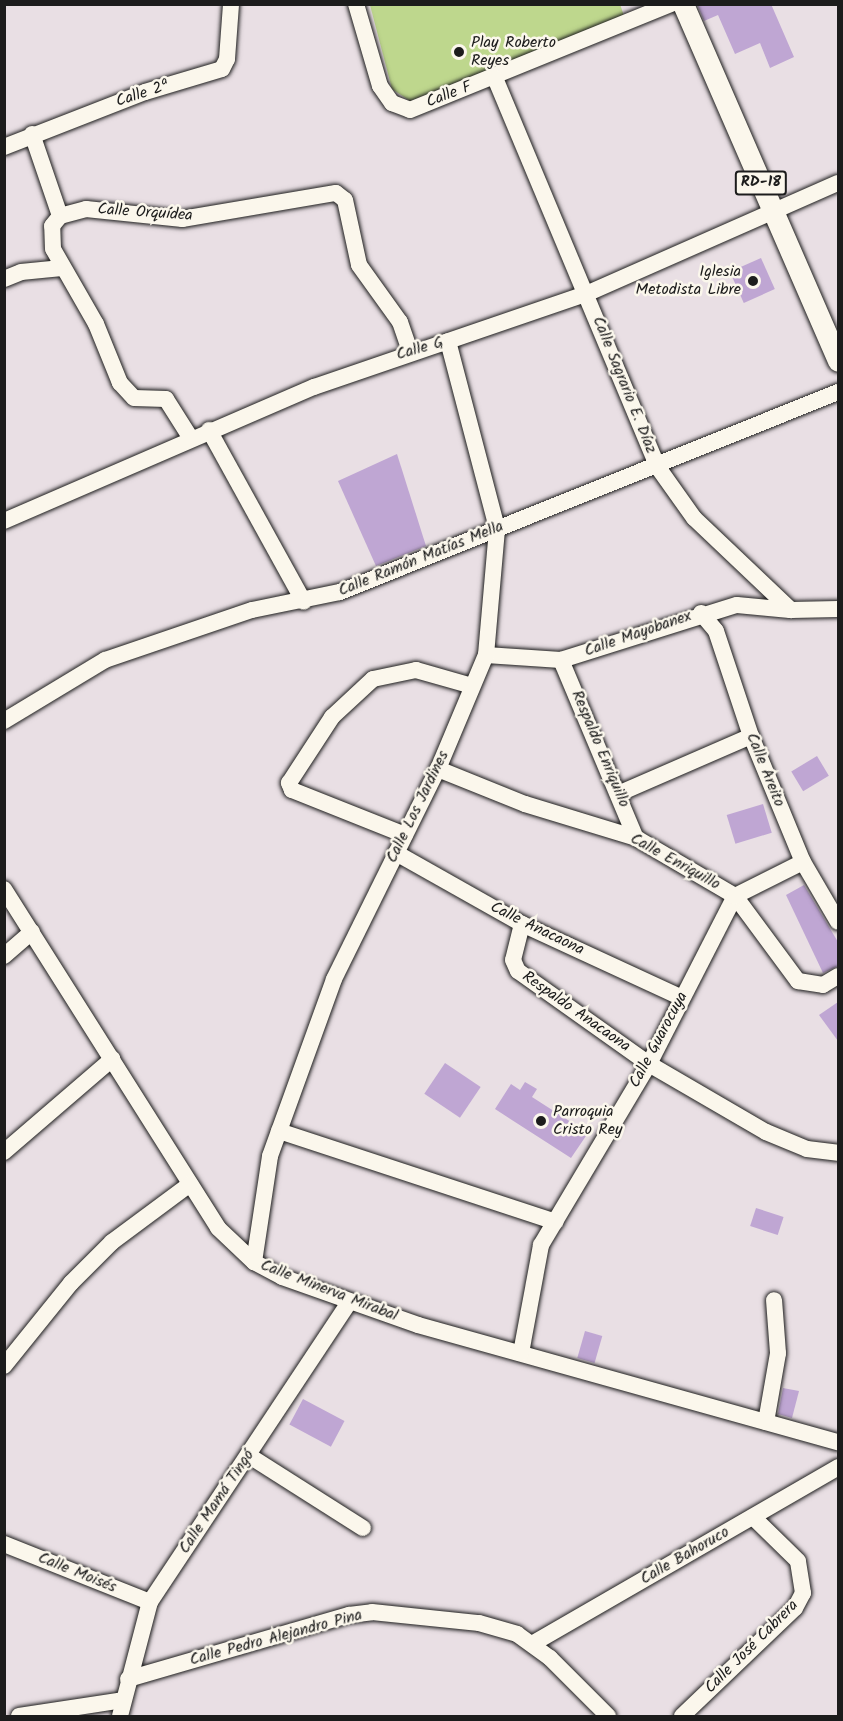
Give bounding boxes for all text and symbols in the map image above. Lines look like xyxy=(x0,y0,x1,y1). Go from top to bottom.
place label: Play Roberto Reyes xyxy=(471,33,556,71)
marker: Play Roberto Reyes xyxy=(452,45,466,59)
street label: Calle 2ª xyxy=(114,76,172,112)
street label: Calle F xyxy=(424,78,474,112)
road number: RD-18 xyxy=(734,171,788,195)
street label: Calle Orquídea xyxy=(97,200,193,226)
place label: Iglesia Metodista Libre xyxy=(636,262,741,300)
marker: Iglesia Metodista Libre xyxy=(746,274,760,288)
street label: Calle Sagrario E. Díaz xyxy=(588,314,660,456)
street label: Calle G xyxy=(394,333,446,365)
street label: Calle Ramón Matías Mella xyxy=(336,517,506,601)
street label: Calle Mayobanex xyxy=(582,607,694,661)
street label: Respaldo Enriquillo xyxy=(567,688,633,810)
street label: Calle Areito xyxy=(741,730,789,810)
street label: Calle Los Jardines xyxy=(383,748,453,866)
street label: Calle Enriquillo xyxy=(627,829,723,895)
street label: Calle Anacaona xyxy=(487,898,587,960)
street label: Respaldo Anacaona xyxy=(518,968,634,1056)
street label: Calle Guarocuya xyxy=(626,989,692,1091)
place label: Parroquia Cristo Rey xyxy=(553,1102,622,1140)
marker: Parroquia Cristo Rey xyxy=(534,1114,548,1128)
street label: Calle Minerva Mirabal xyxy=(258,1256,400,1326)
street label: Calle Mamá Tingó xyxy=(175,1446,259,1558)
street label: Calle Bahoruco xyxy=(637,1523,733,1589)
street label: Calle Moisés xyxy=(35,1549,119,1597)
street label: Calle José Cabrera xyxy=(701,1596,803,1698)
street label: Calle Pedro Alejandro Pina xyxy=(188,1606,364,1670)

